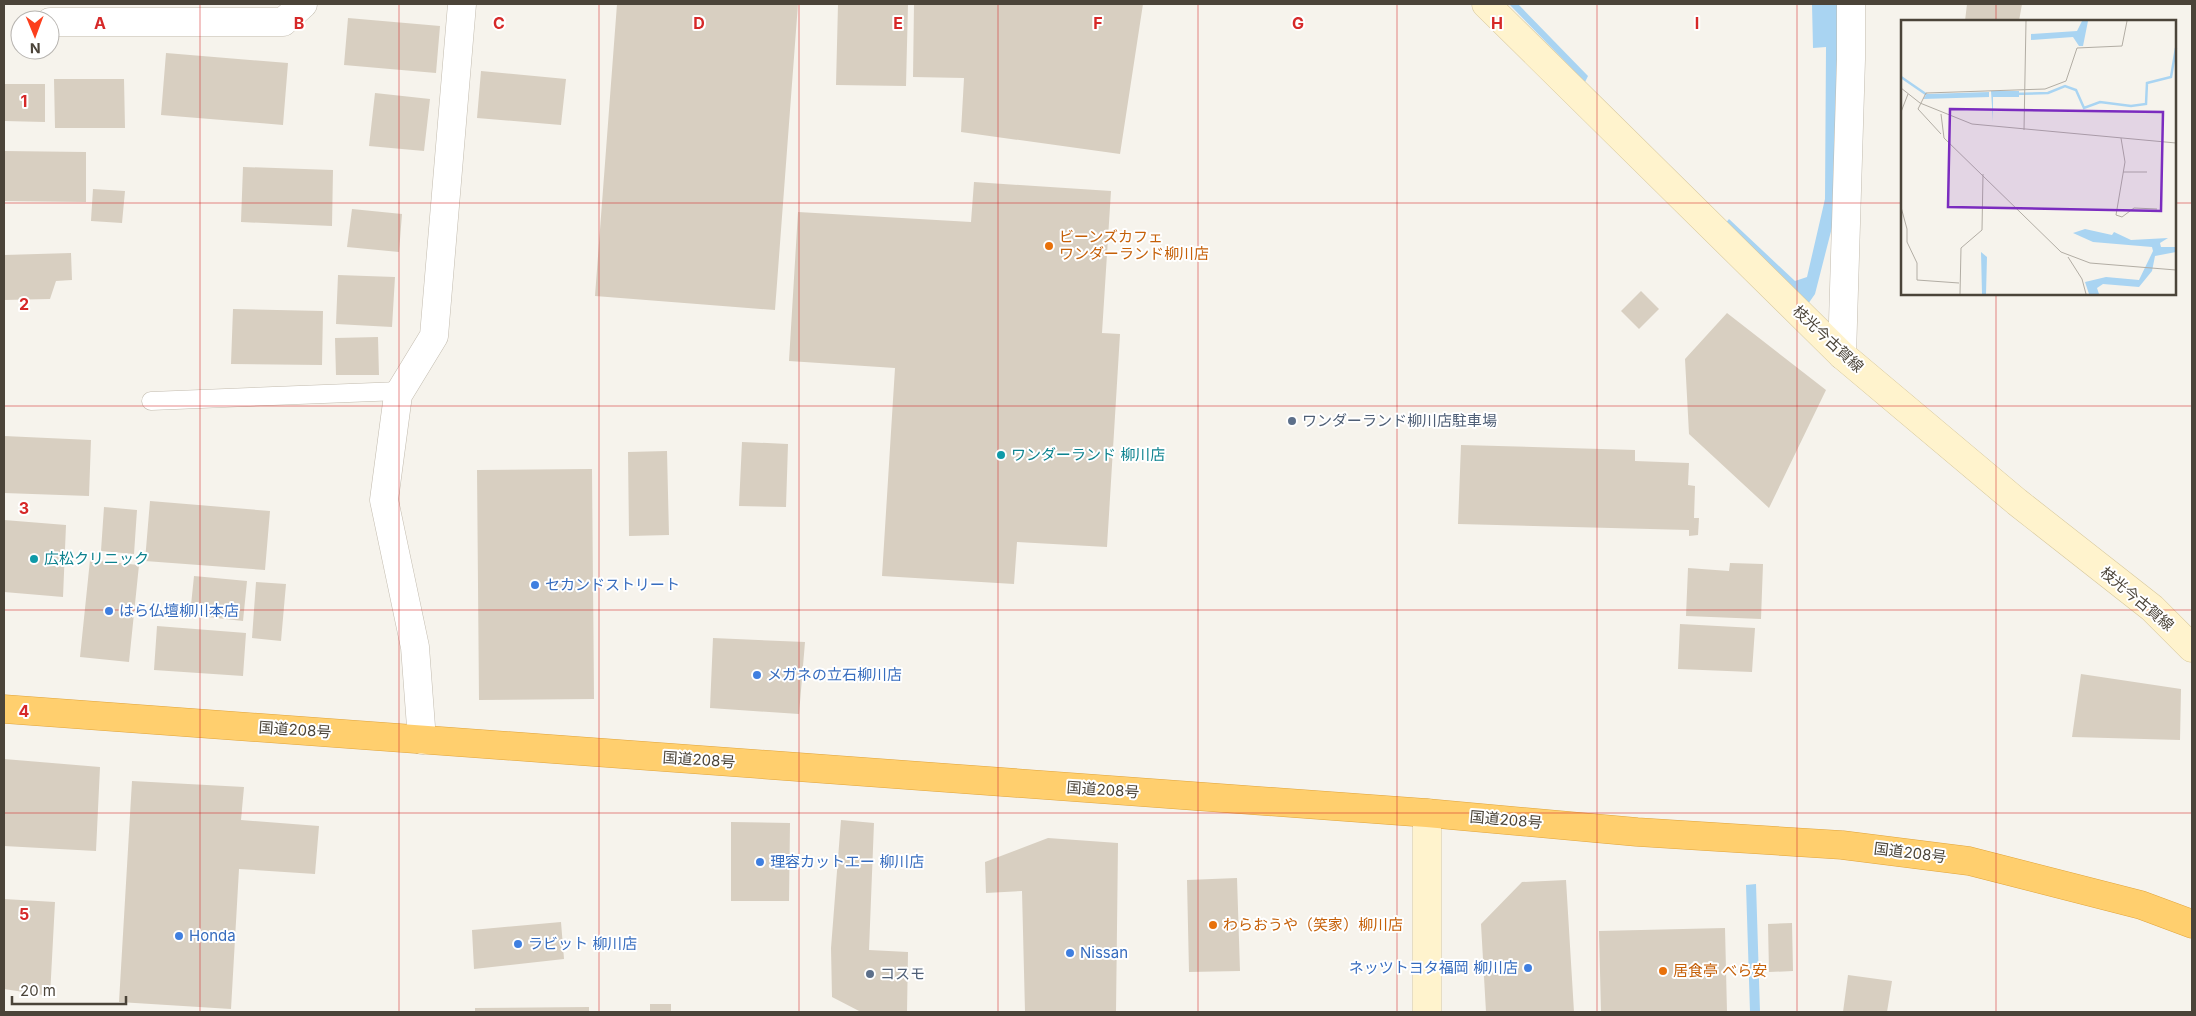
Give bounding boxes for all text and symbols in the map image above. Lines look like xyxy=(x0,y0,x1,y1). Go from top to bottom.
north arrow xyxy=(10,10,60,60)
text: A xyxy=(94,13,106,33)
text: B xyxy=(294,13,304,33)
text: C xyxy=(493,13,505,33)
text: D xyxy=(693,13,705,33)
text: E xyxy=(893,13,903,33)
text: F xyxy=(1093,13,1103,33)
text: G xyxy=(1292,13,1304,33)
text: H xyxy=(1491,13,1503,33)
text: I xyxy=(1695,13,1699,33)
inset map xyxy=(1901,20,2176,295)
text: N xyxy=(30,40,41,57)
text: 1 xyxy=(21,91,27,111)
place label: ビーンズカフェ ワンダーランド柳川店 xyxy=(1059,227,1209,263)
marker: ビーンズカフェ ワンダーランド柳川店 xyxy=(1043,240,1055,252)
text: 2 xyxy=(19,294,29,314)
street label: 枝光今古賀線 xyxy=(1789,301,1868,376)
place label: ワンダーランド柳川店駐車場 xyxy=(1302,411,1497,430)
marker: ワンダーランド柳川店駐車場 xyxy=(1286,415,1298,427)
place label: ワンダーランド 柳川店 xyxy=(1011,445,1165,464)
marker: ワンダーランド 柳川店 xyxy=(995,449,1007,461)
text: 3 xyxy=(19,498,29,518)
place label: 広松クリニック xyxy=(44,549,149,568)
marker: 広松クリニック xyxy=(28,553,40,565)
street label: 枝光今古賀線 xyxy=(2097,562,2178,635)
place label: セカンドストリート xyxy=(545,575,680,594)
marker: セカンドストリート xyxy=(529,579,541,591)
place label: はら仏壇柳川本店 xyxy=(119,601,239,620)
marker: はら仏壇柳川本店 xyxy=(103,605,115,617)
place label: メガネの立石柳川店 xyxy=(767,665,902,684)
marker: メガネの立石柳川店 xyxy=(751,669,763,681)
text: 4 xyxy=(19,701,30,721)
street label: 国道208号 xyxy=(258,717,332,742)
street label: 国道208号 xyxy=(662,747,736,772)
street label: 国道208号 xyxy=(1066,777,1140,802)
street label: 国道208号 xyxy=(1469,807,1543,832)
street label: 国道208号 xyxy=(1873,839,1947,866)
place label: 理容カットエー 柳川店 xyxy=(770,852,924,871)
marker: 理容カットエー 柳川店 xyxy=(754,856,766,868)
text: 5 xyxy=(19,904,29,924)
place label: わらおうや（笑家）柳川店 xyxy=(1223,915,1403,934)
marker: わらおうや（笑家）柳川店 xyxy=(1207,919,1219,931)
place label: Honda xyxy=(189,926,236,945)
marker: Honda xyxy=(173,930,185,942)
place label: ラビット 柳川店 xyxy=(528,934,637,953)
marker: ラビット 柳川店 xyxy=(512,938,524,950)
place label: Nissan xyxy=(1080,943,1128,962)
marker: Nissan xyxy=(1064,947,1076,959)
place label: ネッツトヨタ福岡 柳川店 xyxy=(1349,958,1518,977)
place label: 居食亭 べら安 xyxy=(1673,961,1767,980)
marker: ネッツトヨタ福岡 柳川店 xyxy=(1522,962,1534,974)
place label: コスモ xyxy=(880,964,925,983)
marker: 居食亭 べら安 xyxy=(1657,965,1669,977)
marker: コスモ xyxy=(864,968,876,980)
scale bar xyxy=(12,974,126,1006)
text: 20 m xyxy=(20,981,56,1000)

